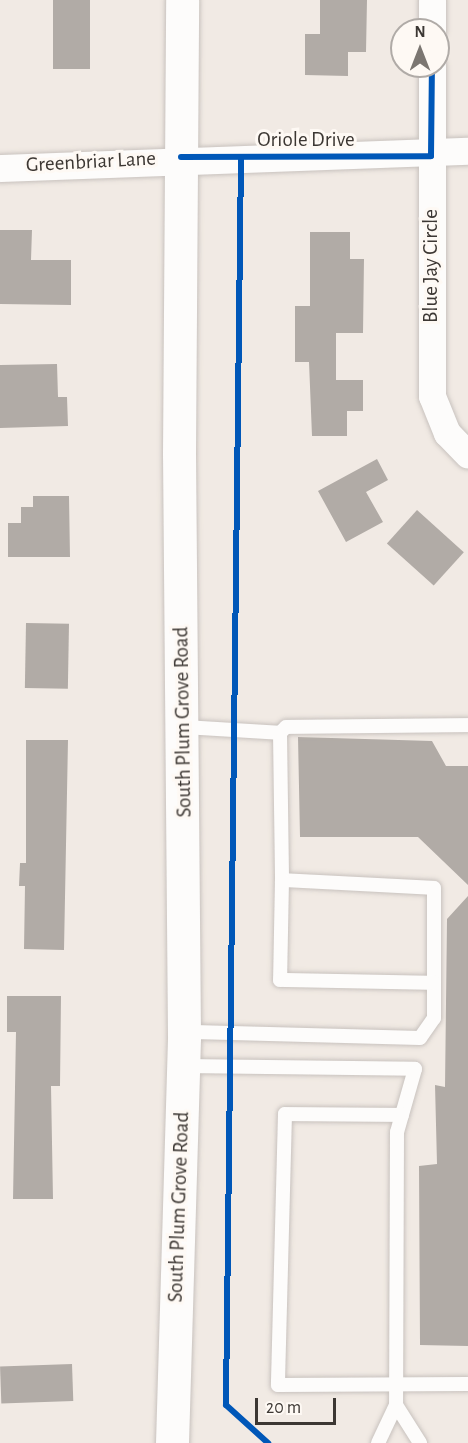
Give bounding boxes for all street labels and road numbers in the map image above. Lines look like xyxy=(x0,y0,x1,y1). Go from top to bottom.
street label: Oriole Drive xyxy=(257,127,355,153)
street label: Greenbriar Lane xyxy=(25,146,157,178)
street label: Blue Jay Circle xyxy=(418,209,444,323)
street label: South Plum Grove Road xyxy=(169,626,197,818)
street label: South Plum Grove Road xyxy=(163,1111,195,1303)

